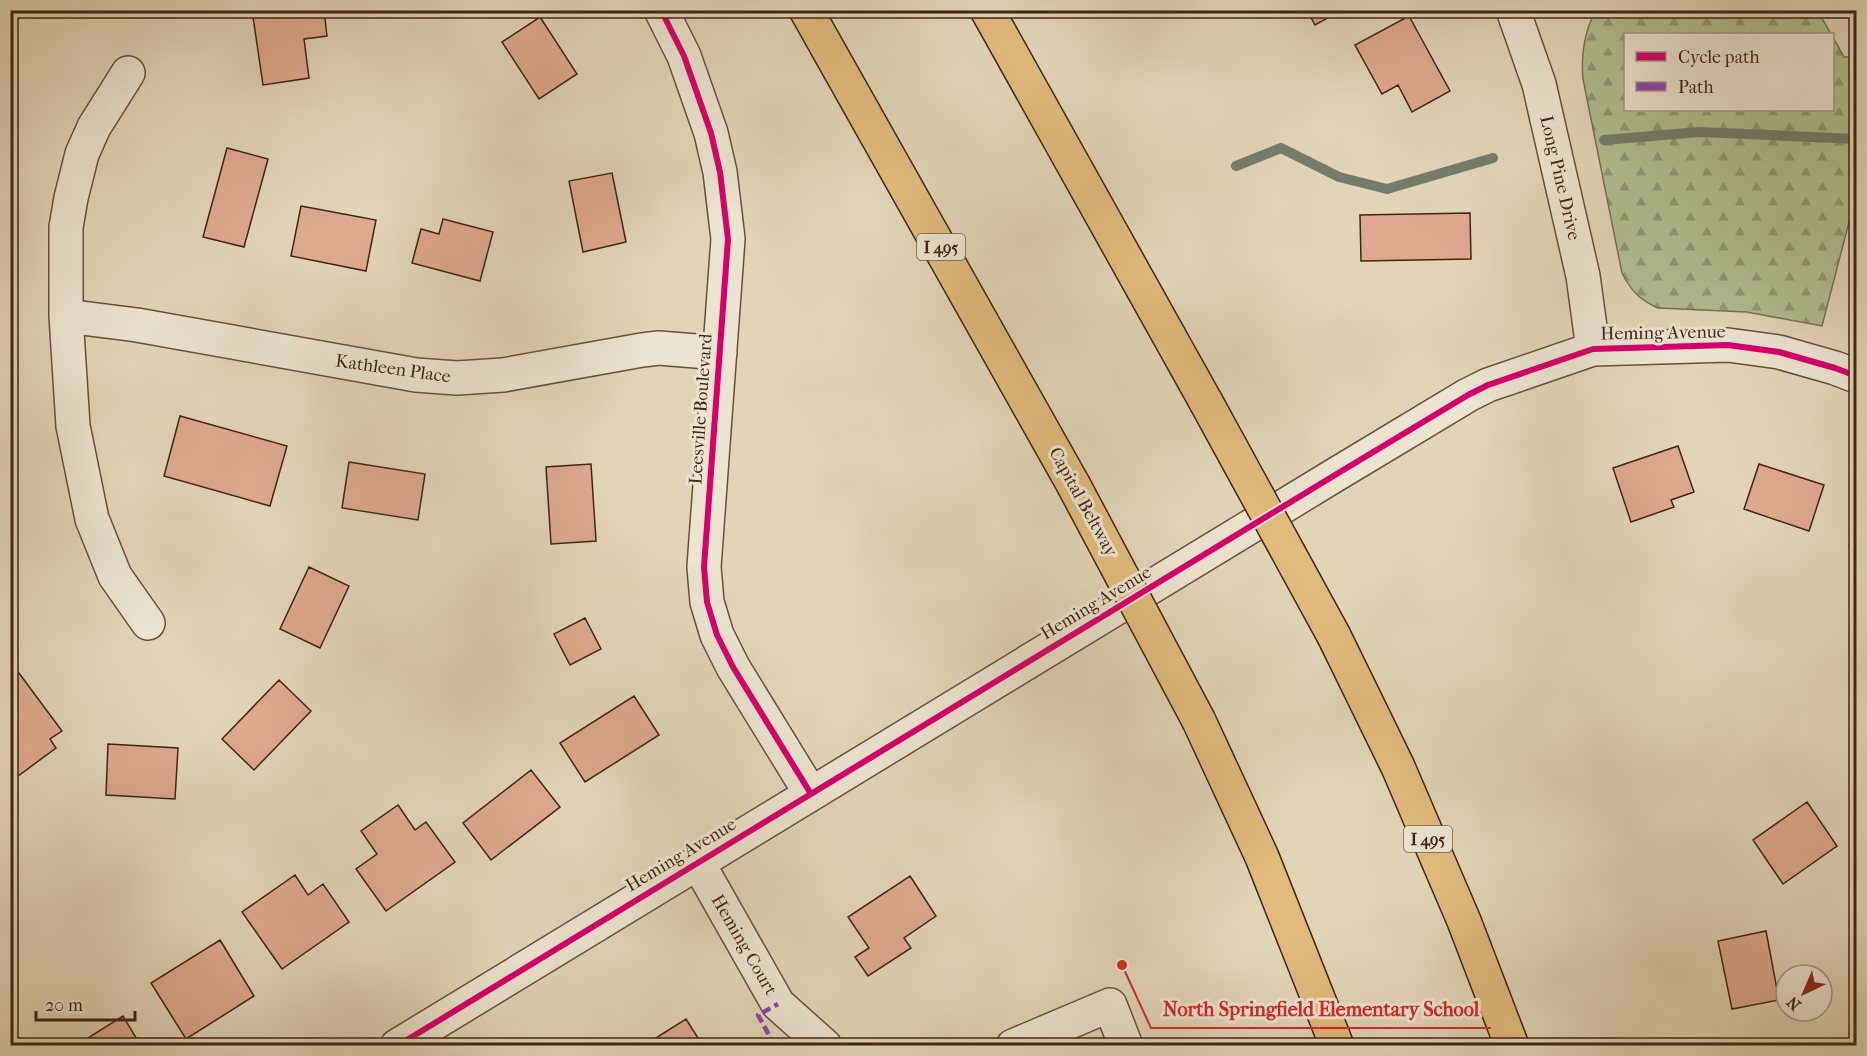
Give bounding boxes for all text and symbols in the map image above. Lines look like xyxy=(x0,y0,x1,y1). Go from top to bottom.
legend xyxy=(1624,33,1834,111)
text: Cycle path xyxy=(1678,47,1759,68)
text: Path xyxy=(1678,77,1714,98)
street label: Long Pine Drive xyxy=(1535,114,1585,242)
road number: I 495 xyxy=(917,234,965,260)
street label: Heming Avenue xyxy=(1600,321,1726,345)
street label: Leesville Boulevard xyxy=(685,333,717,485)
street label: Kathleen Place xyxy=(334,351,452,387)
street label: Capital Beltway xyxy=(1044,444,1122,561)
street label: Heming Avenue xyxy=(1037,562,1155,644)
street label: Heming Avenue xyxy=(622,814,740,896)
road number: I 495 xyxy=(1404,826,1452,852)
street label: Heming Court xyxy=(707,891,782,999)
north arrow xyxy=(1774,963,1834,1023)
scale bar xyxy=(36,984,135,1022)
callout: North Springfield Elementary School xyxy=(1151,990,1491,1028)
text: N xyxy=(1782,992,1805,1014)
text: 20 m xyxy=(45,995,83,1016)
text: North Springfield Elementary School xyxy=(1163,998,1480,1021)

